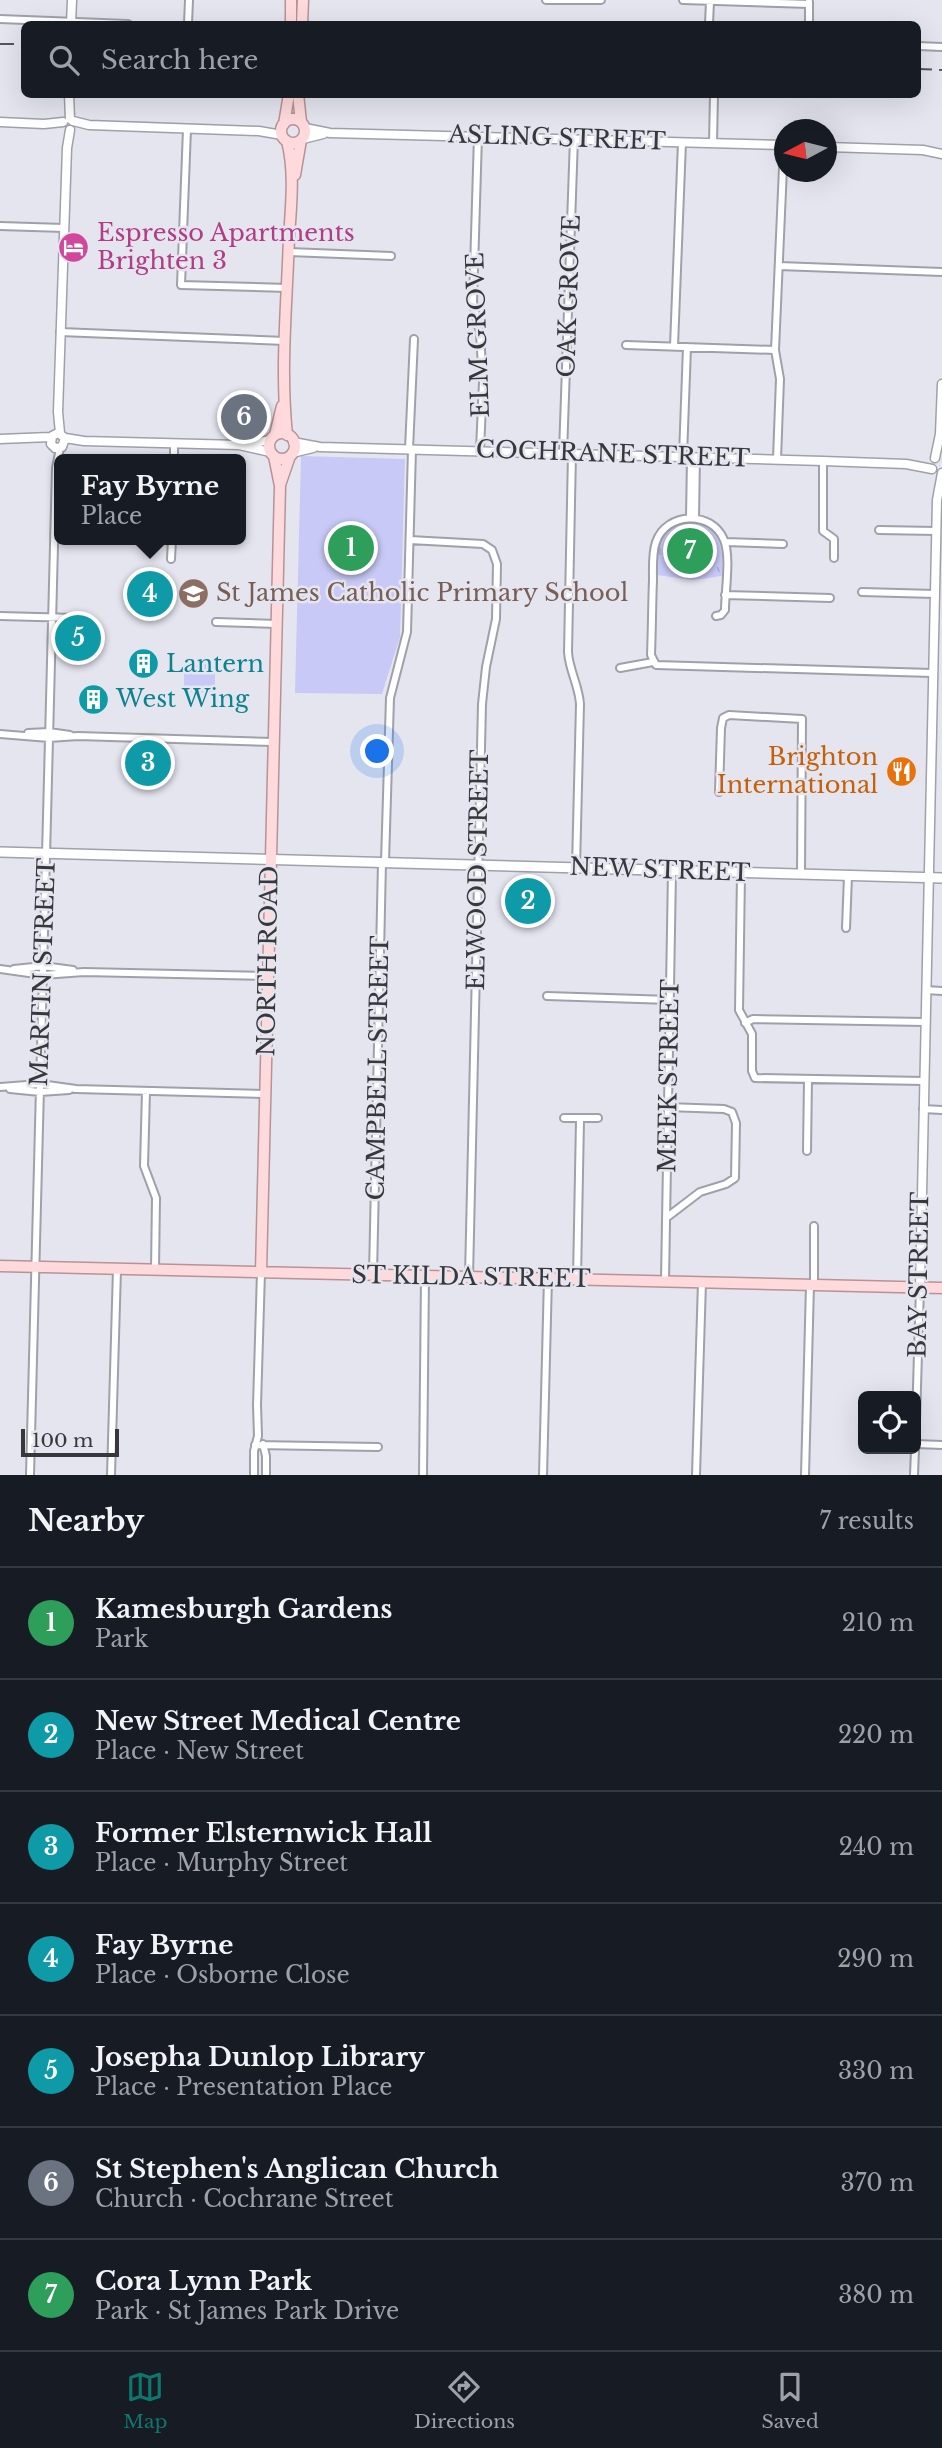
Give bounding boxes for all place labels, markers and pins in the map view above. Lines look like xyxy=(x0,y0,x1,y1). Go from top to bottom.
place label: Espresso Apartments Brighten 3 xyxy=(97,218,355,275)
hotel icon: Espresso Apartments Brighten 3 xyxy=(57,230,91,264)
pin: 6 xyxy=(221,391,267,443)
pin: 1 xyxy=(328,522,374,574)
pin: 7 xyxy=(667,525,713,577)
pin: 4 xyxy=(127,568,173,620)
school or university icon: St James Catholic Primary School xyxy=(176,576,210,610)
place label: St James Catholic Primary School xyxy=(216,578,628,607)
pin: 5 xyxy=(55,612,101,664)
building icon: Lantern xyxy=(126,647,160,681)
place label: Lantern xyxy=(166,649,264,678)
building icon: West Wing xyxy=(76,682,110,716)
place label: West Wing xyxy=(115,684,250,713)
pin: 3 xyxy=(125,737,171,789)
place label: Brighton International xyxy=(717,742,878,799)
restaurant icon: Brighton International xyxy=(884,754,918,788)
pin: 2 xyxy=(505,875,551,927)

